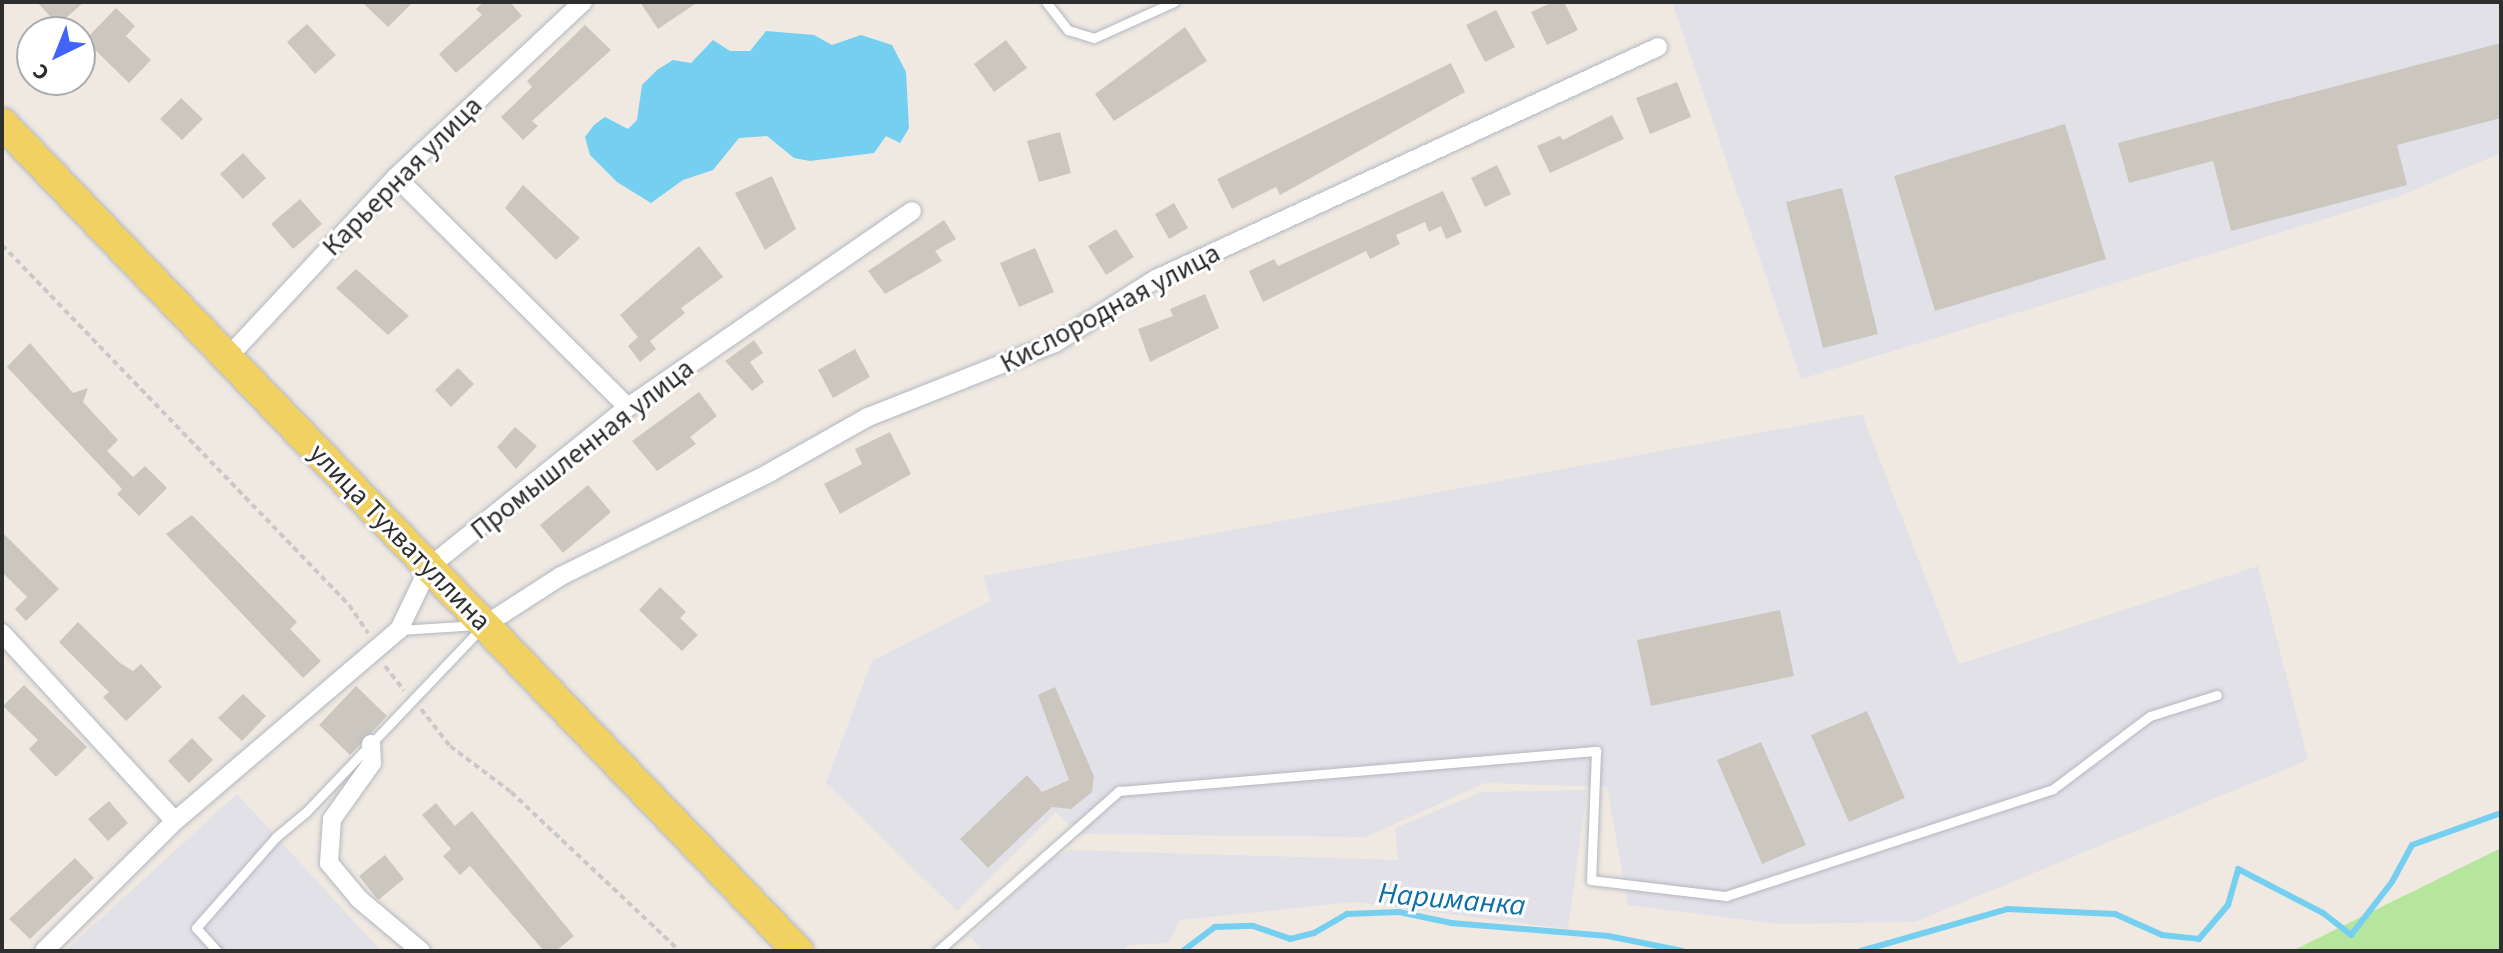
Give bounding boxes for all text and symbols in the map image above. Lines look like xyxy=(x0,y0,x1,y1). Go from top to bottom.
north arrow xyxy=(16,16,96,96)
text: С xyxy=(25,56,57,88)
street label: Карьерная улица xyxy=(315,89,489,263)
street label: Кислородная улица xyxy=(994,236,1226,380)
street label: Промышленная улица xyxy=(464,351,700,547)
street label: улица Тухватуллина xyxy=(302,436,498,638)
water label: Нариманка xyxy=(1377,876,1527,924)

